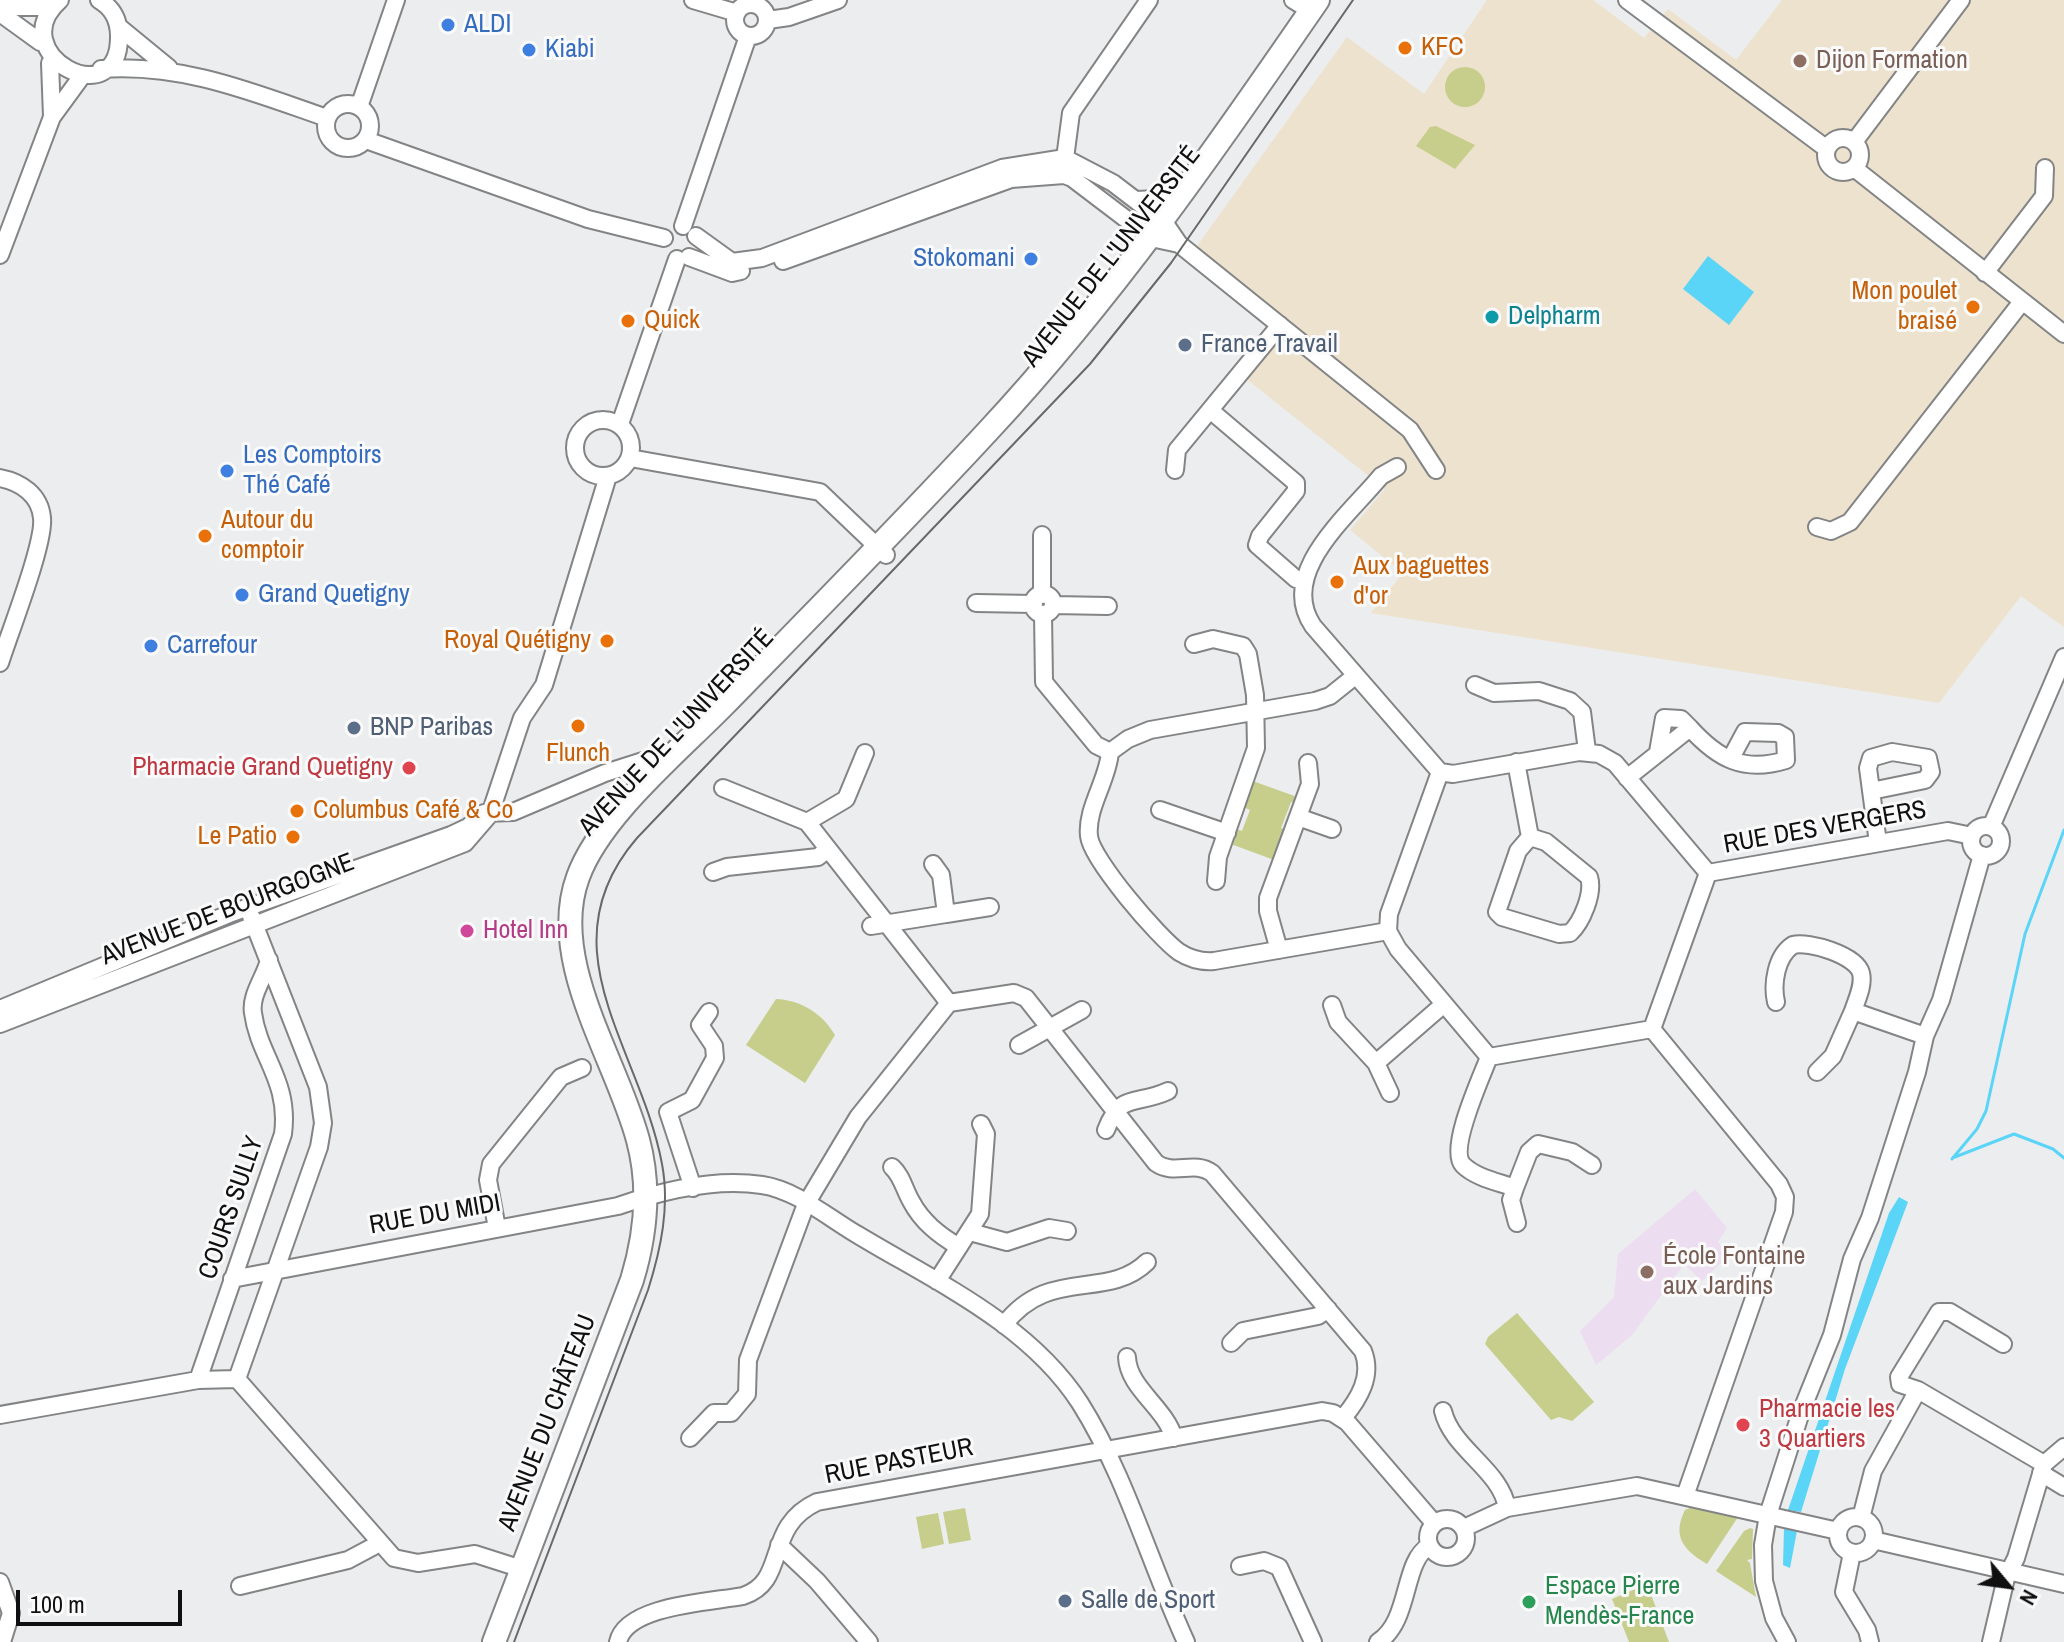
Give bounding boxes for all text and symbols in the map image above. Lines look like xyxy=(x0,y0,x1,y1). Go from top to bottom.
place label: ALDI xyxy=(464,9,511,41)
marker: ALDI xyxy=(439,16,457,34)
place label: KFC xyxy=(1421,32,1464,64)
place label: Kiabi xyxy=(545,34,595,66)
marker: KFC xyxy=(1396,39,1414,57)
marker: Kiabi xyxy=(520,41,538,59)
place label: Dijon Formation xyxy=(1816,45,1968,77)
marker: Dijon Formation xyxy=(1791,52,1809,70)
street label: AVENUE DE L'UNIVERSITÉ xyxy=(1016,140,1208,374)
place label: Stokomani xyxy=(913,243,1015,275)
marker: Stokomani xyxy=(1022,250,1040,268)
place label: Mon poulet braisé xyxy=(1852,276,1957,338)
marker: Mon poulet braisé xyxy=(1964,298,1982,316)
place label: Delpharm xyxy=(1508,301,1600,333)
place label: Quick xyxy=(644,305,700,337)
marker: Delpharm xyxy=(1483,308,1501,326)
marker: Quick xyxy=(619,312,637,330)
place label: France Travail xyxy=(1201,329,1338,361)
marker: France Travail xyxy=(1176,336,1194,354)
place label: Les Comptoirs Thé Café xyxy=(243,440,382,502)
marker: Les Comptoirs Thé Café xyxy=(218,462,236,480)
place label: Autour du comptoir xyxy=(221,505,313,566)
marker: Autour du comptoir xyxy=(196,527,214,545)
place label: Aux baguettes d'or xyxy=(1353,551,1489,612)
marker: Aux baguettes d'or xyxy=(1328,573,1346,591)
place label: Grand Quetigny xyxy=(258,579,410,611)
marker: Grand Quetigny xyxy=(233,586,251,604)
street label: AVENUE DE L'UNIVERSITÉ xyxy=(573,623,781,843)
place label: Royal Quétigny xyxy=(444,625,591,657)
place label: Carrefour xyxy=(167,630,257,662)
marker: Royal Quétigny xyxy=(598,632,616,650)
marker: Carrefour xyxy=(142,637,160,655)
place label: BNP Paribas xyxy=(370,712,493,744)
marker: Flunch xyxy=(569,717,587,735)
marker: BNP Paribas xyxy=(345,719,363,737)
place label: Flunch xyxy=(546,738,610,770)
place label: Pharmacie Grand Quetigny xyxy=(132,752,393,784)
marker: Pharmacie Grand Quetigny xyxy=(400,759,418,777)
place label: Columbus Café & Co xyxy=(313,795,513,827)
street label: RUE DES VERGERS xyxy=(1721,795,1929,861)
marker: Columbus Café & Co xyxy=(288,802,306,820)
place label: Le Patio xyxy=(198,821,277,853)
marker: Le Patio xyxy=(284,828,302,846)
street label: AVENUE DE BOURGOGNE xyxy=(97,847,359,973)
place label: Hotel Inn xyxy=(483,915,568,947)
marker: Hotel Inn xyxy=(458,922,476,940)
street label: COURS SULLY xyxy=(193,1133,271,1283)
street label: RUE DU MIDI xyxy=(367,1188,503,1242)
place label: École Fontaine aux Jardins xyxy=(1663,1241,1805,1302)
marker: École Fontaine aux Jardins xyxy=(1638,1263,1656,1281)
street label: AVENUE DU CHÂTEAU xyxy=(492,1310,604,1536)
place label: Pharmacie les 3 Quartiers xyxy=(1759,1394,1895,1456)
marker: Pharmacie les 3 Quartiers xyxy=(1734,1416,1752,1434)
street label: RUE PASTEUR xyxy=(822,1432,976,1492)
north arrow xyxy=(1968,1546,2048,1626)
place label: Espace Pierre Mendès-France xyxy=(1545,1571,1694,1632)
scale bar xyxy=(20,1574,186,1624)
place label: Salle de Sport xyxy=(1081,1585,1215,1617)
text: N xyxy=(2013,1585,2045,1611)
text: 100 m xyxy=(30,1588,85,1620)
marker: Salle de Sport xyxy=(1056,1592,1074,1610)
marker: Espace Pierre Mendès-France xyxy=(1520,1593,1538,1611)

